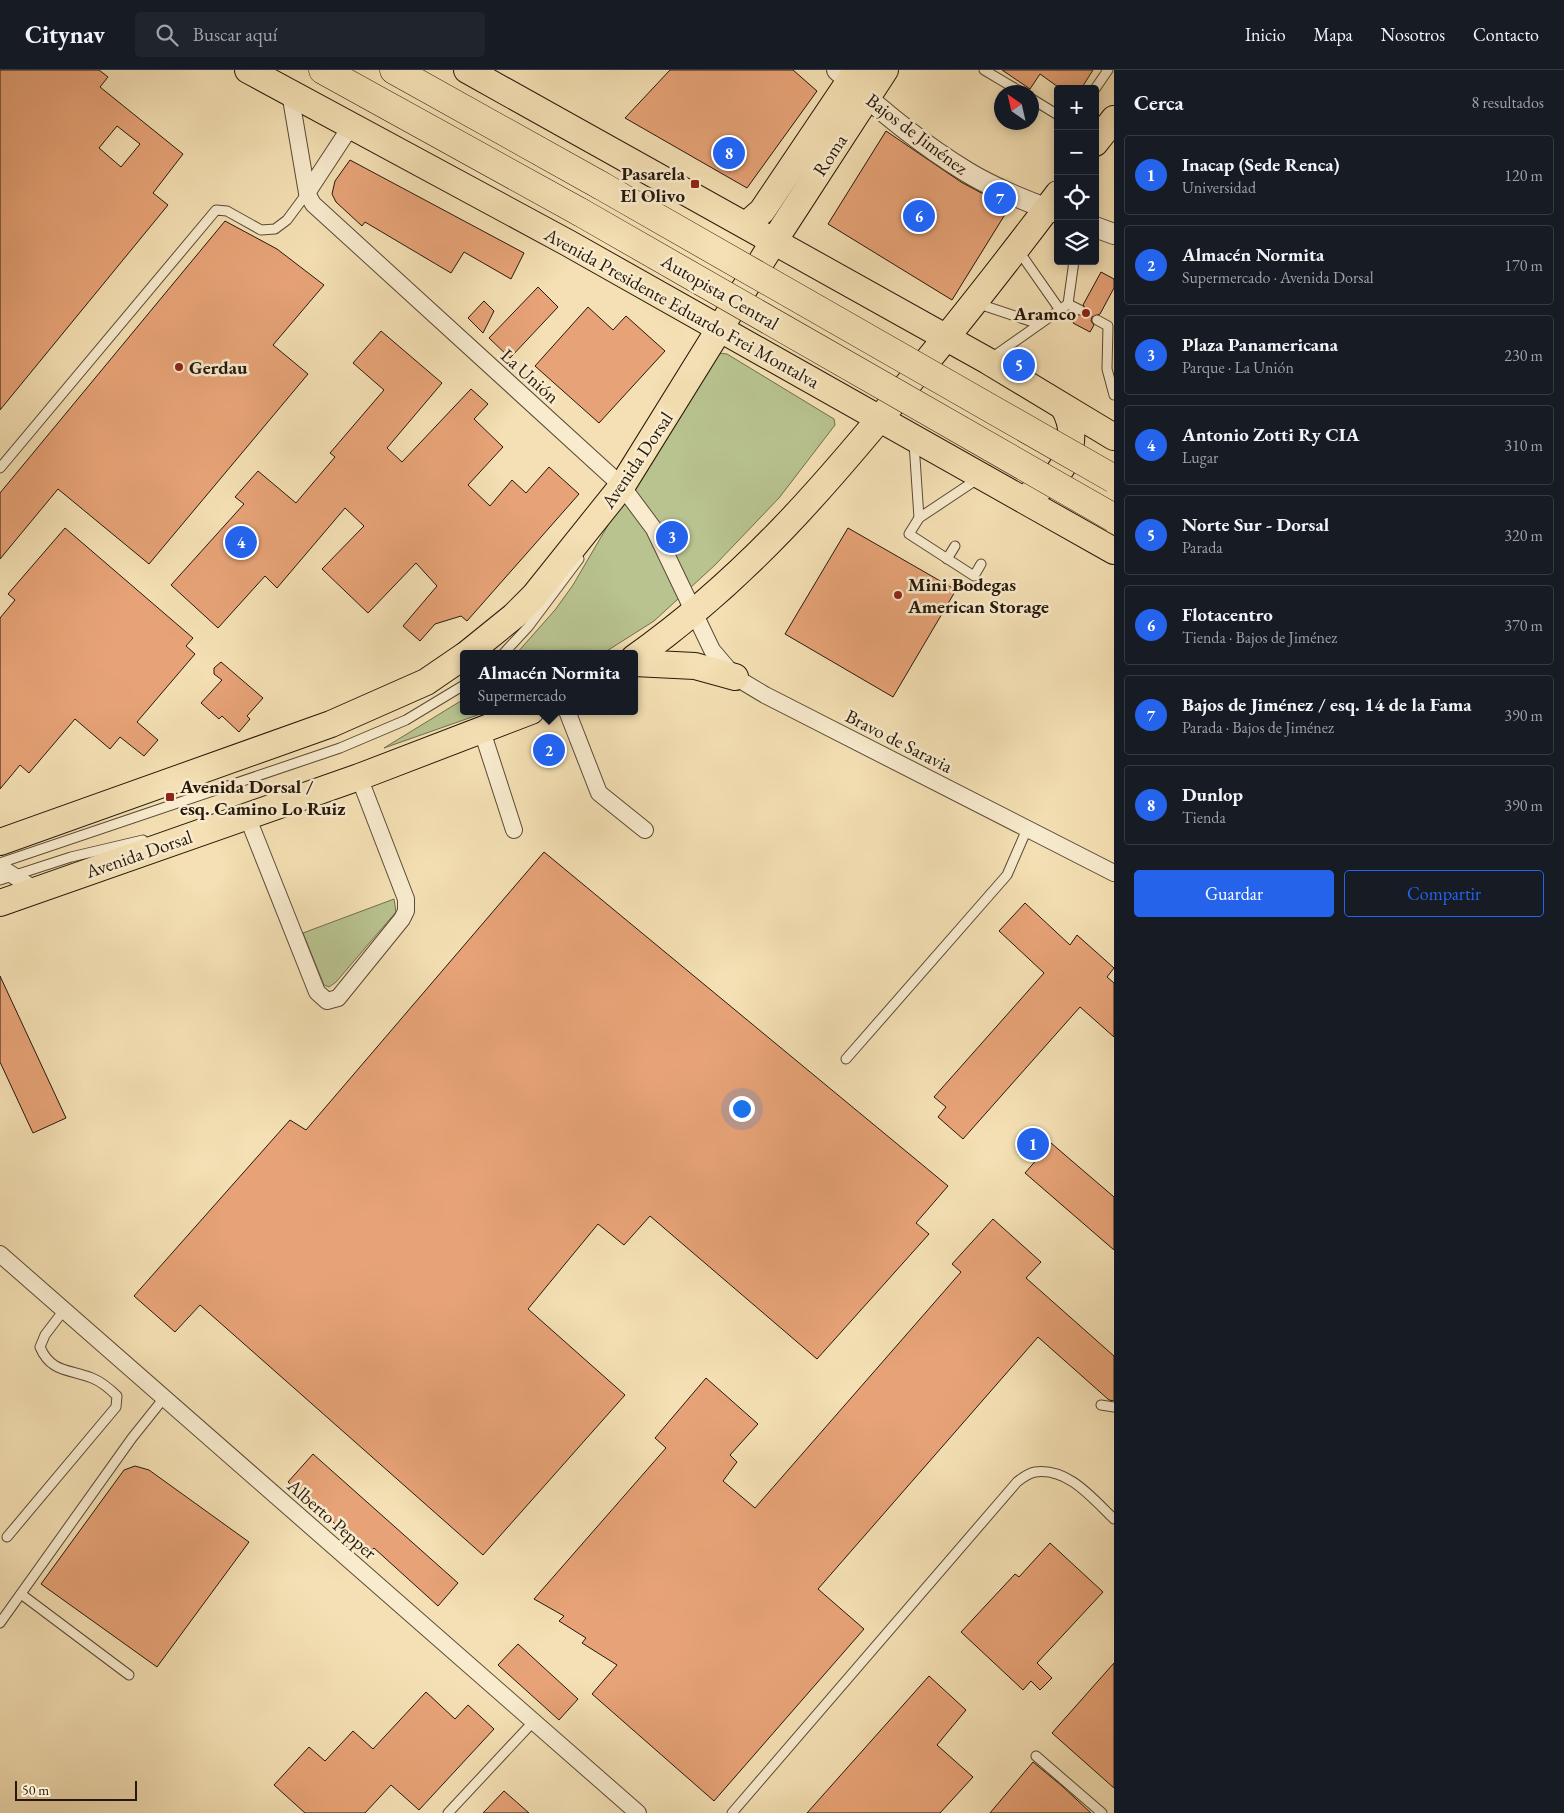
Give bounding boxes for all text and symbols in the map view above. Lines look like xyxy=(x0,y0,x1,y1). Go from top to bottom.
search box xyxy=(135,12,485,57)
text: Citynav xyxy=(25,19,105,50)
icon: search xyxy=(153,21,181,49)
text: Buscar aquí xyxy=(193,22,277,47)
text: Inicio xyxy=(1245,23,1286,46)
text: Mapa xyxy=(1314,23,1353,46)
text: Nosotros xyxy=(1381,23,1445,46)
text: Contacto xyxy=(1473,23,1539,46)
north arrow xyxy=(994,85,1039,130)
map controls xyxy=(1054,85,1099,265)
button: + xyxy=(1054,85,1099,130)
street label: Bajos de Jiménez xyxy=(861,88,973,181)
text: Cerca xyxy=(1134,89,1184,116)
text: 8 resultados xyxy=(1472,92,1544,113)
street label: Roma xyxy=(807,129,853,181)
button: − xyxy=(1054,130,1099,175)
pin: 8 xyxy=(713,134,745,172)
text: Inacap (Sede Renca) xyxy=(1182,152,1339,177)
place label: Pasarela El Olivo xyxy=(620,161,686,208)
text: 1 xyxy=(1147,165,1155,186)
text: 120 m xyxy=(1504,165,1543,186)
button: locate xyxy=(1054,175,1099,220)
text: Universidad xyxy=(1182,177,1256,198)
marker: Pasarela El Olivo xyxy=(689,178,701,190)
pin: 7 xyxy=(984,179,1016,217)
pin: 6 xyxy=(903,197,935,235)
button: layers xyxy=(1054,220,1099,265)
street label: Avenida Presidente Eduardo Frei Montalva xyxy=(539,221,824,394)
text: Almacén Normita xyxy=(1182,242,1324,267)
street label: Autopista Central xyxy=(656,248,784,336)
text: 2 xyxy=(1147,255,1155,276)
text: 170 m xyxy=(1504,255,1543,276)
text: Supermercado · Avenida Dorsal xyxy=(1182,267,1374,288)
place label: Aramco xyxy=(1013,301,1076,326)
marker: Aramco xyxy=(1080,307,1092,319)
text: Plaza Panamericana xyxy=(1182,332,1338,357)
street label: La Unión xyxy=(495,343,565,409)
text: 3 xyxy=(1147,345,1155,366)
text: 230 m xyxy=(1504,345,1543,366)
pin: 5 xyxy=(1003,346,1035,384)
place label: Gerdau xyxy=(189,355,248,380)
text: Parque · La Unión xyxy=(1182,357,1294,378)
marker: Gerdau xyxy=(173,361,185,373)
street label: Avenida Dorsal xyxy=(595,407,679,514)
text: Antonio Zotti Ry CIA xyxy=(1182,422,1359,447)
text: 4 xyxy=(1147,435,1155,456)
text: 310 m xyxy=(1504,435,1543,456)
text: Lugar xyxy=(1182,447,1218,468)
text: Norte Sur - Dorsal xyxy=(1182,512,1329,537)
pin: 3 xyxy=(656,518,688,556)
pin: 4 xyxy=(225,523,257,561)
text: 5 xyxy=(1147,525,1155,546)
text: 320 m xyxy=(1504,525,1543,546)
text: Parada xyxy=(1182,537,1223,558)
place label: Mini Bodegas American Storage xyxy=(907,572,1049,619)
marker: Mini Bodegas American Storage xyxy=(892,589,904,601)
text: Flotacentro xyxy=(1182,602,1273,627)
text: 6 xyxy=(1147,615,1155,636)
text: 370 m xyxy=(1504,615,1543,636)
text: Tienda · Bajos de Jiménez xyxy=(1182,627,1337,648)
popup xyxy=(460,650,638,715)
text: Almacén Normita xyxy=(478,660,620,685)
text: Supermercado xyxy=(478,685,566,706)
text: Bajos de Jiménez / esq. 14 de la Fama xyxy=(1182,692,1472,717)
street label: Bravo de Saravia xyxy=(841,703,957,779)
text: 7 xyxy=(1147,705,1155,726)
text: 390 m xyxy=(1504,705,1543,726)
text: Parada · Bajos de Jiménez xyxy=(1182,717,1334,738)
pin: 2 xyxy=(533,731,565,769)
place label: Avenida Dorsal / esq. Camino Lo Ruiz xyxy=(179,774,345,821)
text: Dunlop xyxy=(1182,782,1243,807)
marker: Avenida Dorsal / esq. Camino Lo Ruiz xyxy=(164,791,176,803)
text: 8 xyxy=(1147,795,1155,816)
text: 390 m xyxy=(1504,795,1543,816)
text: Tienda xyxy=(1182,807,1226,828)
street label: Avenida Dorsal xyxy=(81,824,196,884)
button: Guardar xyxy=(1134,870,1334,917)
button: Compartir xyxy=(1344,870,1544,917)
your location xyxy=(729,1096,755,1122)
pin: 1 xyxy=(1017,1125,1049,1163)
street label: Alberto Pepper xyxy=(281,1473,383,1565)
scale bar xyxy=(15,1778,138,1801)
text: 50 m xyxy=(22,1781,49,1799)

